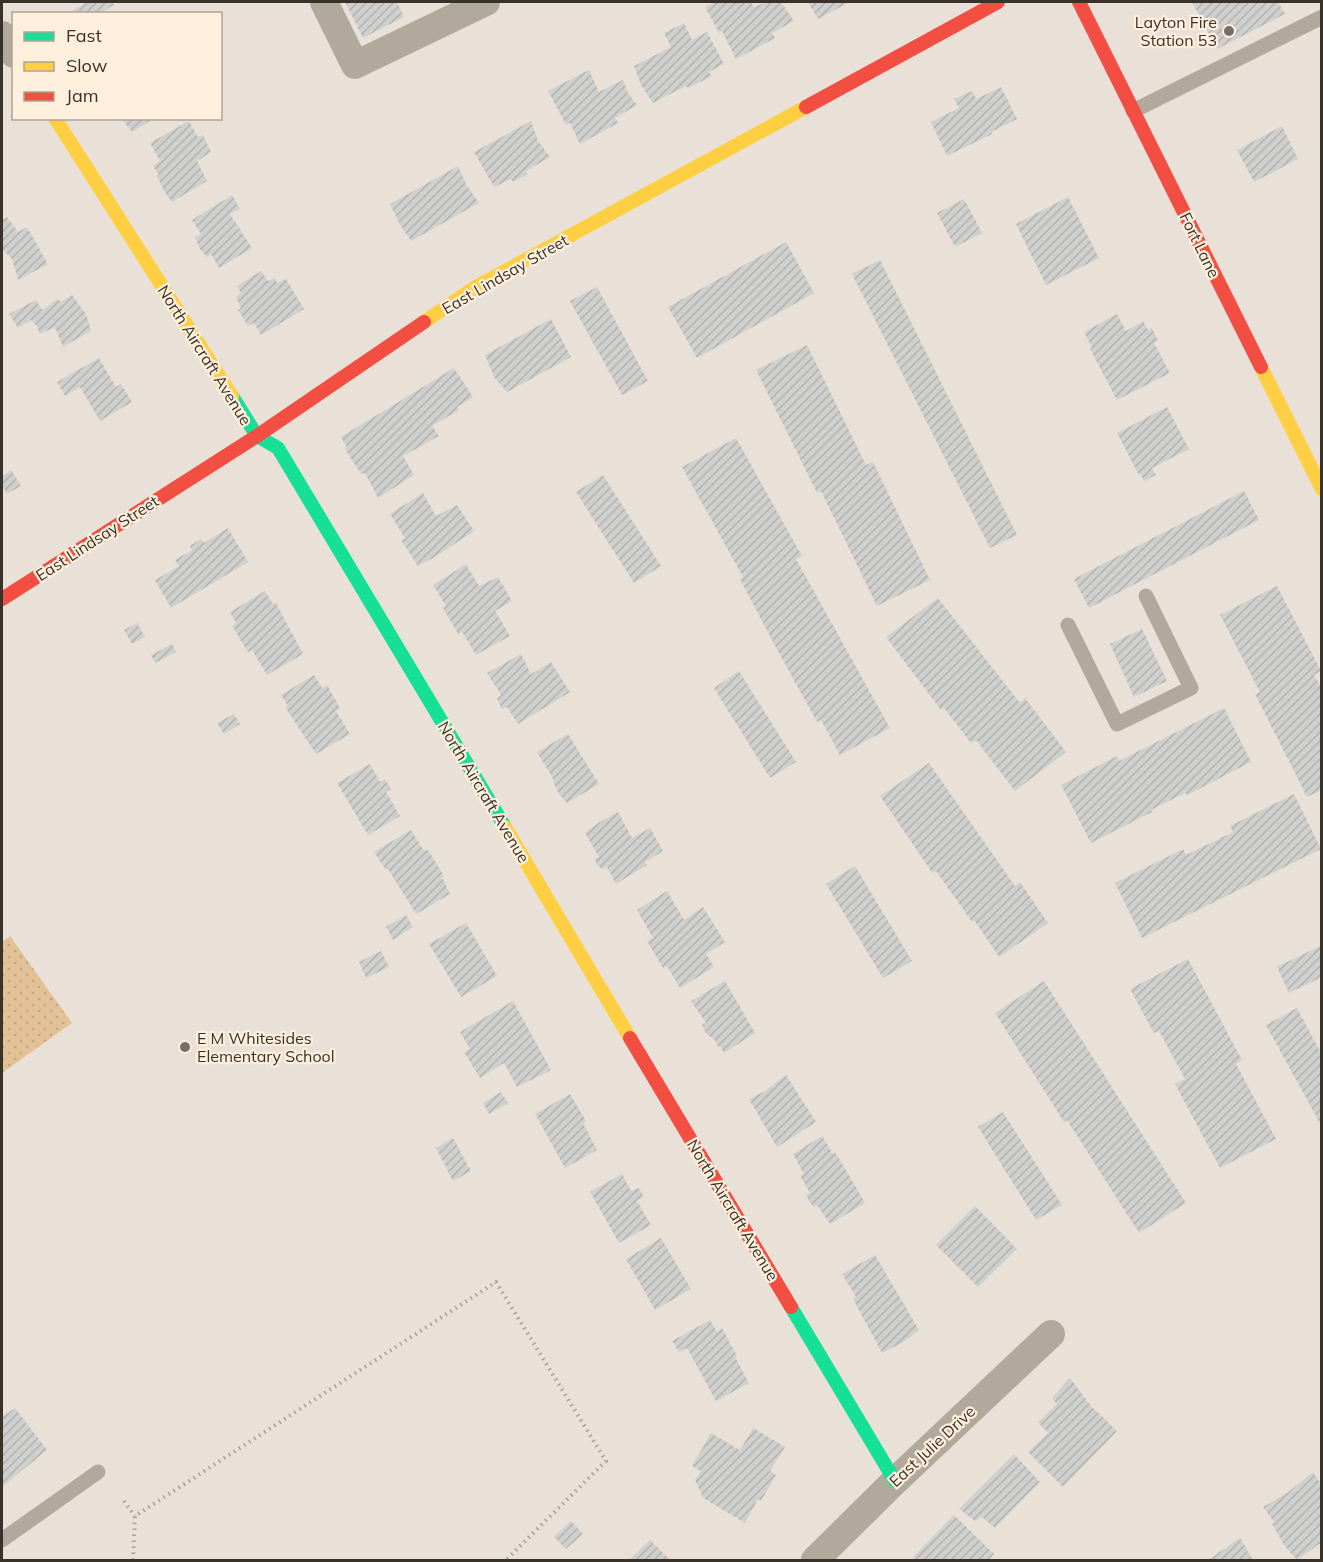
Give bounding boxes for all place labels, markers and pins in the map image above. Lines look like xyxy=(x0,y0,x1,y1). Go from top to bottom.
place label: Layton Fire Station 53 xyxy=(1135,12,1217,50)
marker: Layton Fire Station 53 xyxy=(1222,24,1236,38)
place label: E M Whitesides Elementary School xyxy=(197,1028,335,1066)
marker: E M Whitesides Elementary School xyxy=(178,1040,192,1054)

